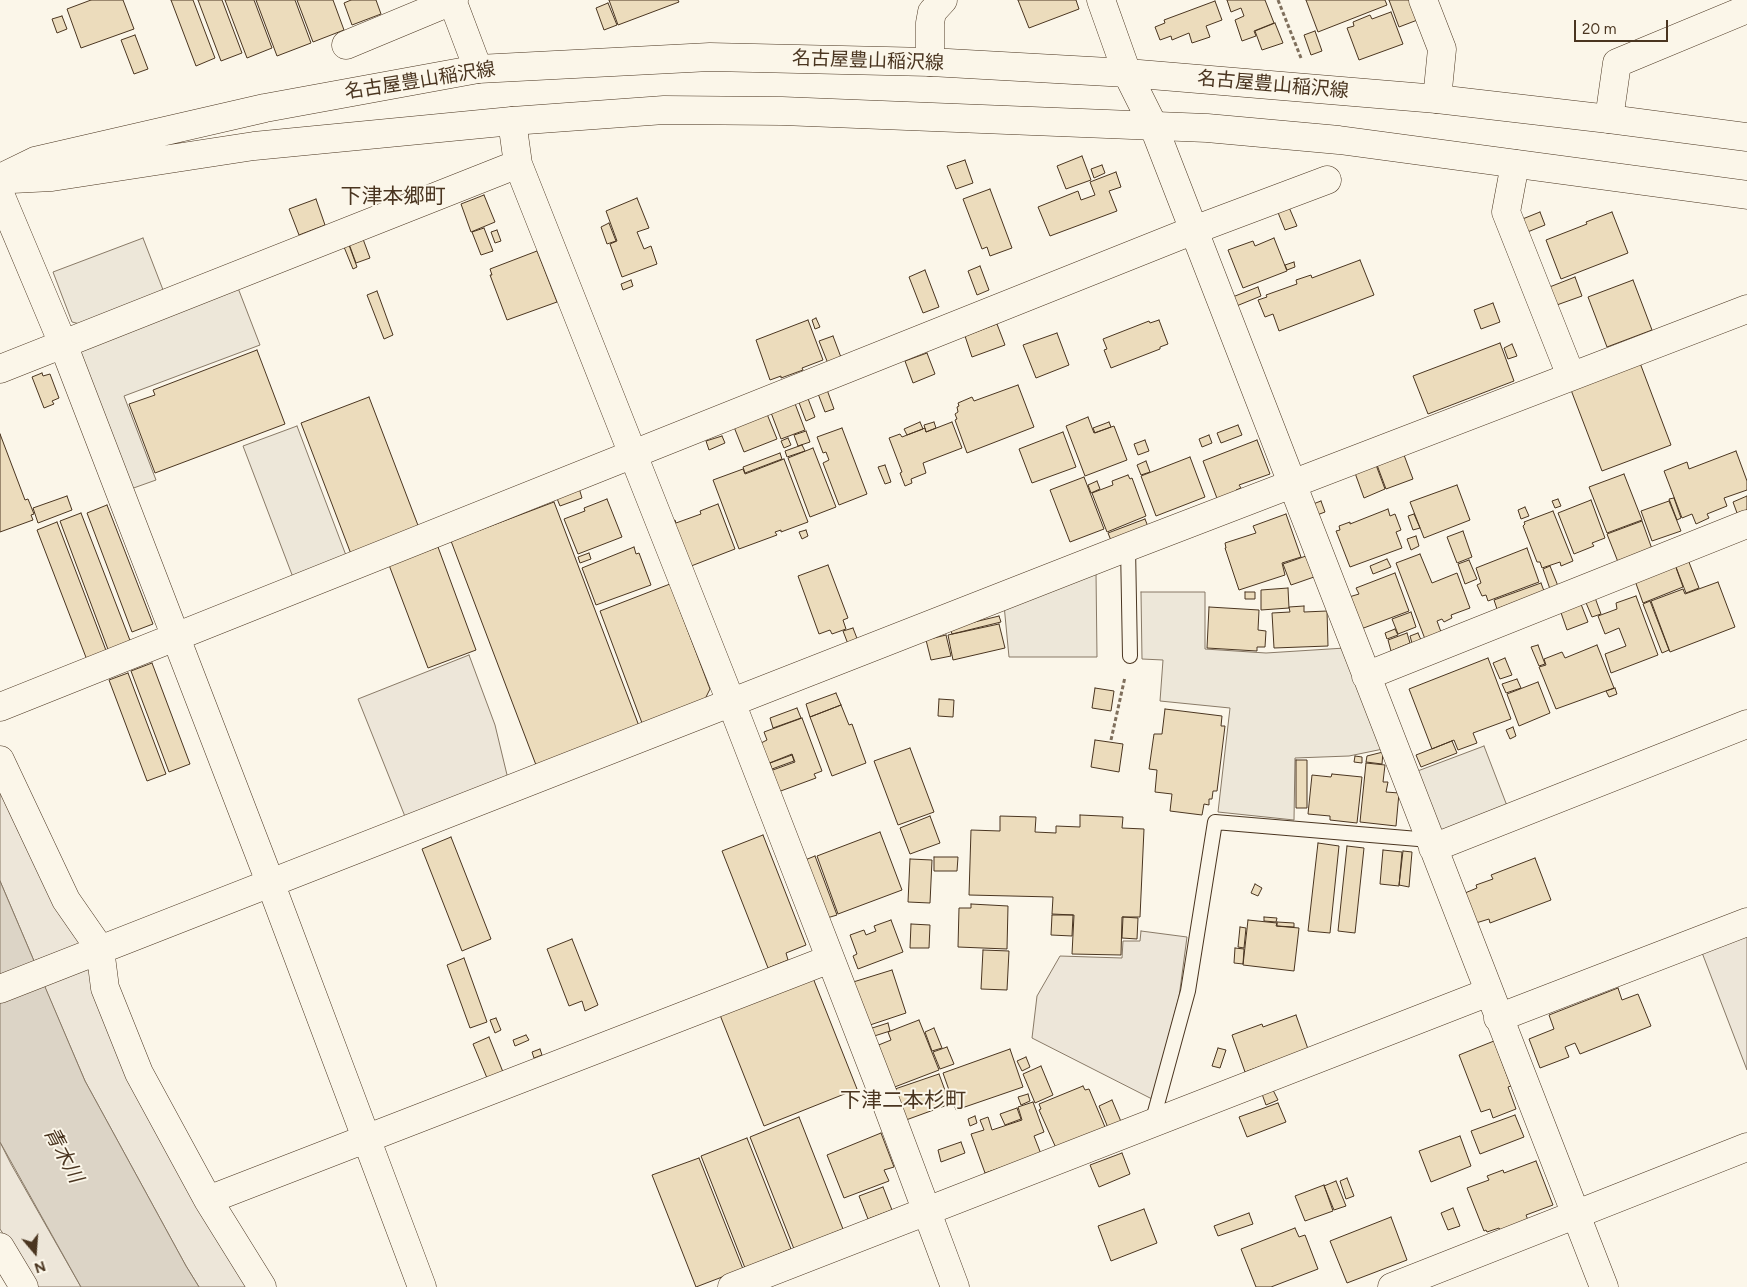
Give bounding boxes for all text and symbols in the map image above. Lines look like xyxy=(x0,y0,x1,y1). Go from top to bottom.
scale bar xyxy=(1577,10,1671,42)
text: 20 m xyxy=(1582,20,1616,38)
street label: 名古屋豊山稲沢線 xyxy=(792,47,944,75)
street label: 名古屋豊山稲沢線 xyxy=(343,58,497,104)
street label: 名古屋豊山稲沢線 xyxy=(1196,67,1350,103)
district label: 下津本郷町 xyxy=(341,184,445,210)
district label: 下津二本杉町 xyxy=(840,1088,966,1114)
water label: 青木川 xyxy=(38,1123,88,1187)
north arrow xyxy=(10,1227,60,1277)
text: N xyxy=(32,1257,48,1276)

